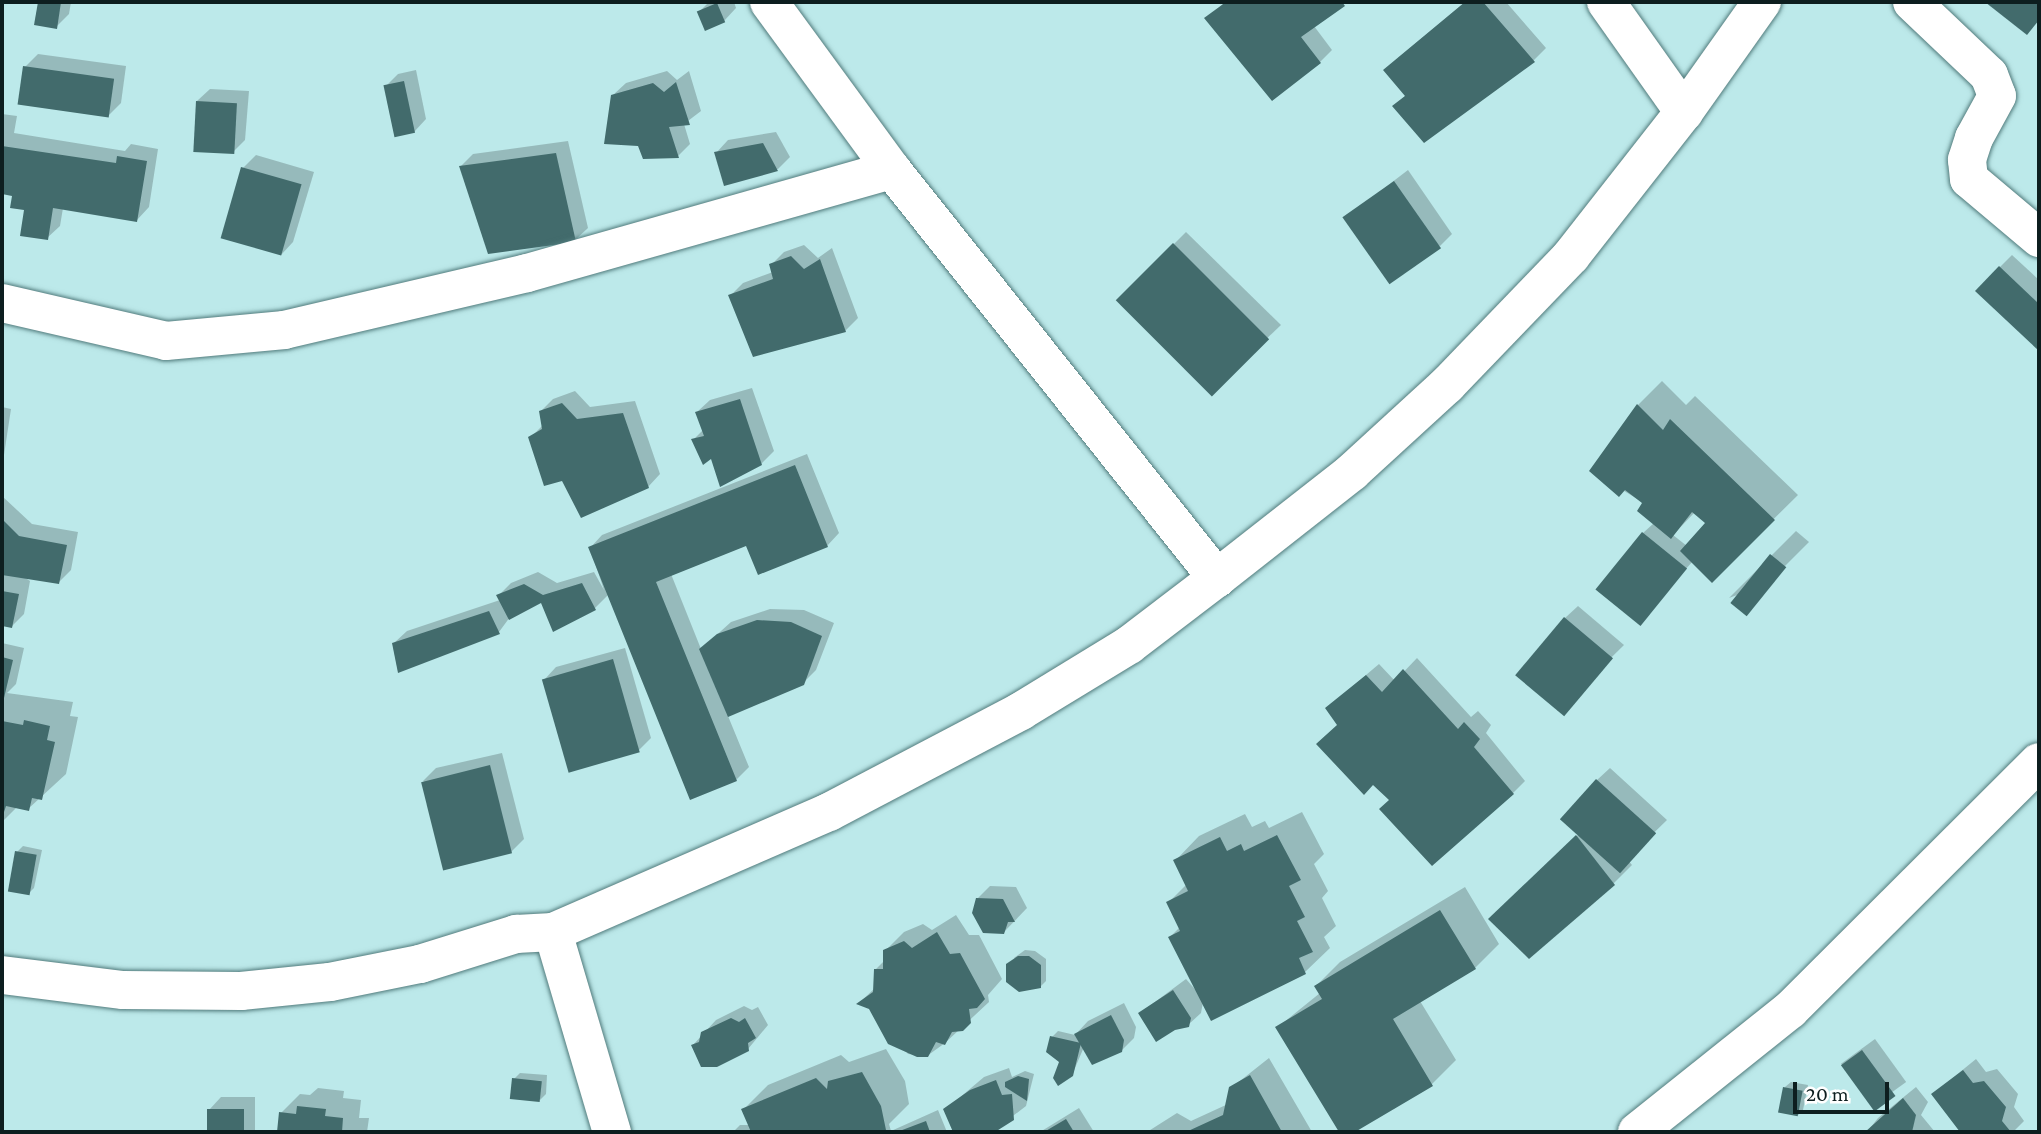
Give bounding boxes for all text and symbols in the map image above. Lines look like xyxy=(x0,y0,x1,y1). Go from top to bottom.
scale bar xyxy=(1796,1068,1892,1112)
text: 20 m xyxy=(1806,1082,1849,1106)

